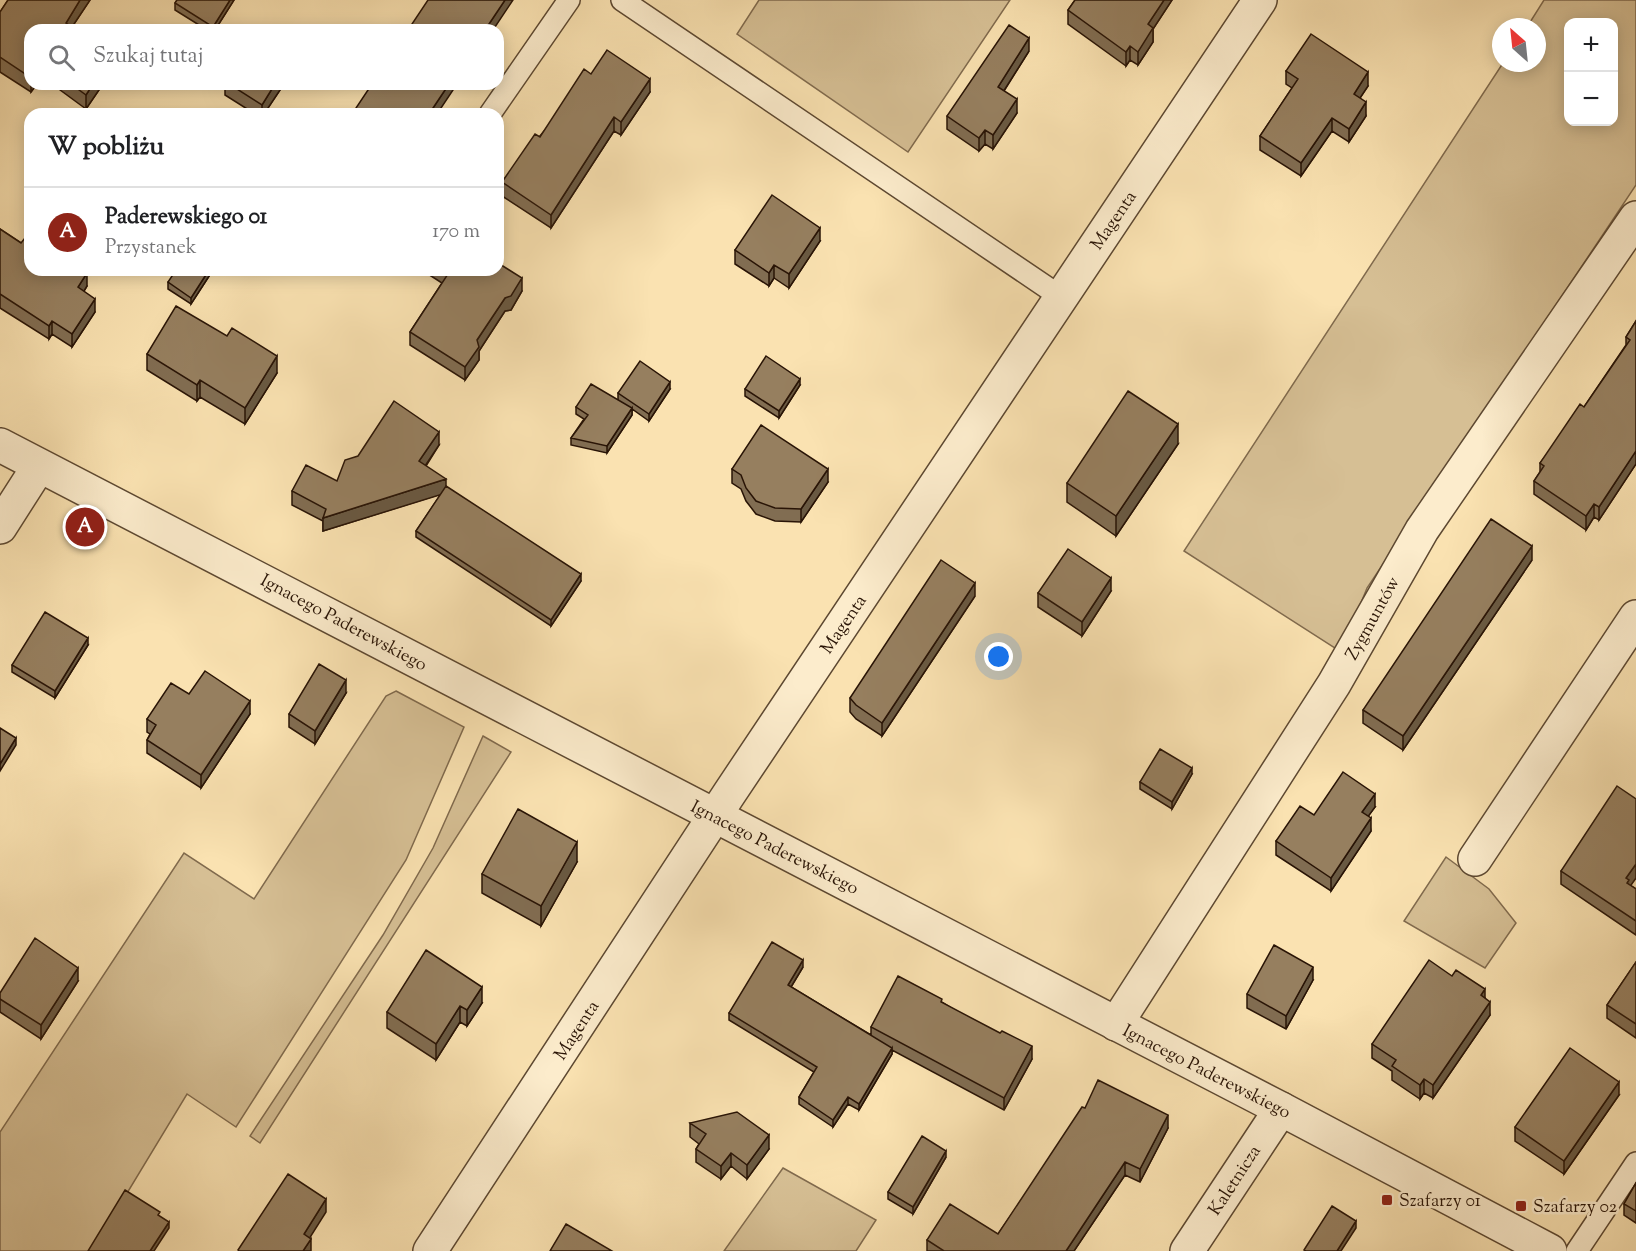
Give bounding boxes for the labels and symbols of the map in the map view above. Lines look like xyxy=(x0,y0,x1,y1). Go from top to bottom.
north arrow xyxy=(1492,18,1546,72)
street label: Magenta xyxy=(1085,186,1144,256)
pin: A xyxy=(66,504,104,550)
street label: Ignacego Paderewskiego xyxy=(255,569,431,679)
street label: Zygmuntów xyxy=(1340,572,1408,665)
street label: Magenta xyxy=(815,590,874,660)
your location xyxy=(984,642,1013,671)
street label: Ignacego Paderewskiego xyxy=(685,795,863,903)
street label: Magenta xyxy=(549,996,607,1066)
street label: Ignacego Paderewskiego xyxy=(1117,1019,1295,1127)
street label: Kaletnicza xyxy=(1203,1141,1268,1222)
place label: Szafarzy 01 xyxy=(1399,1189,1481,1215)
marker: Szafarzy 01 xyxy=(1380,1193,1394,1207)
place label: Szafarzy 02 xyxy=(1533,1195,1618,1221)
marker: Szafarzy 02 xyxy=(1514,1199,1528,1213)

